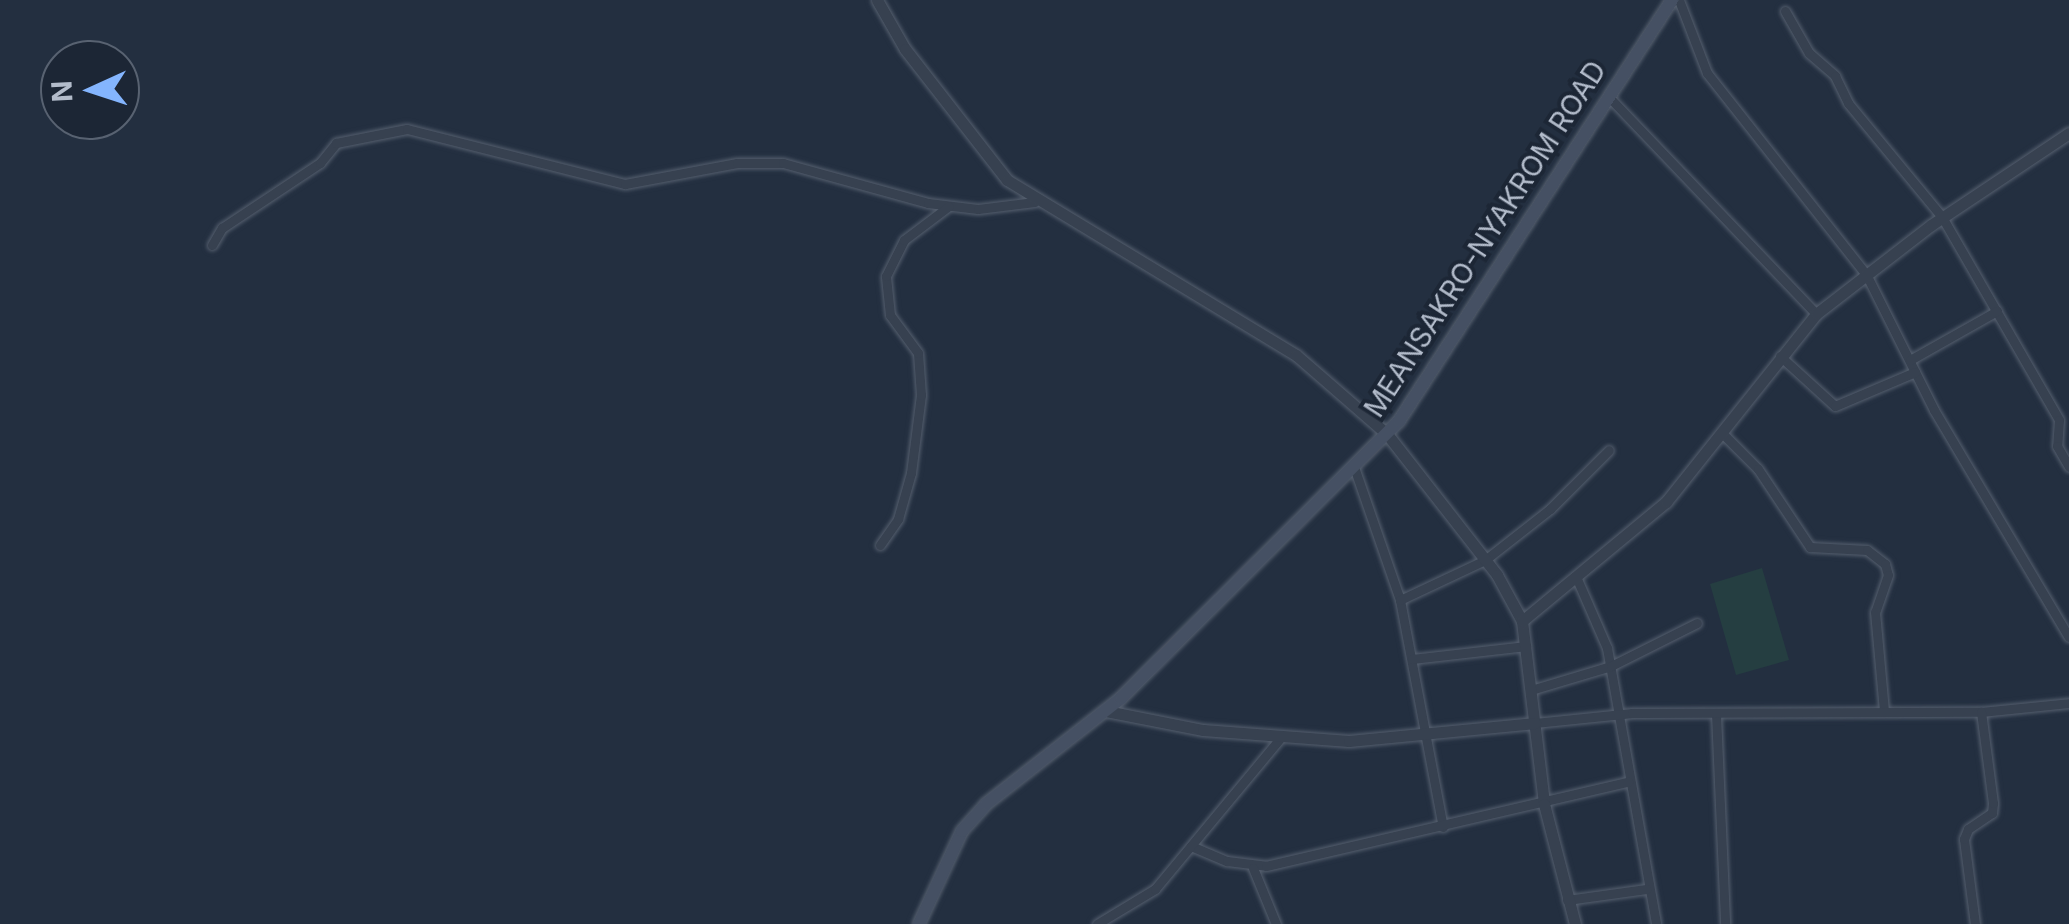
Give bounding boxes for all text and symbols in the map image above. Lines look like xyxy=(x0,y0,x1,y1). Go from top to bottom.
north arrow xyxy=(40,40,140,140)
street label: MEANSAKRO-NYAKROM ROAD xyxy=(1357,55,1613,423)
text: N xyxy=(45,80,80,103)

